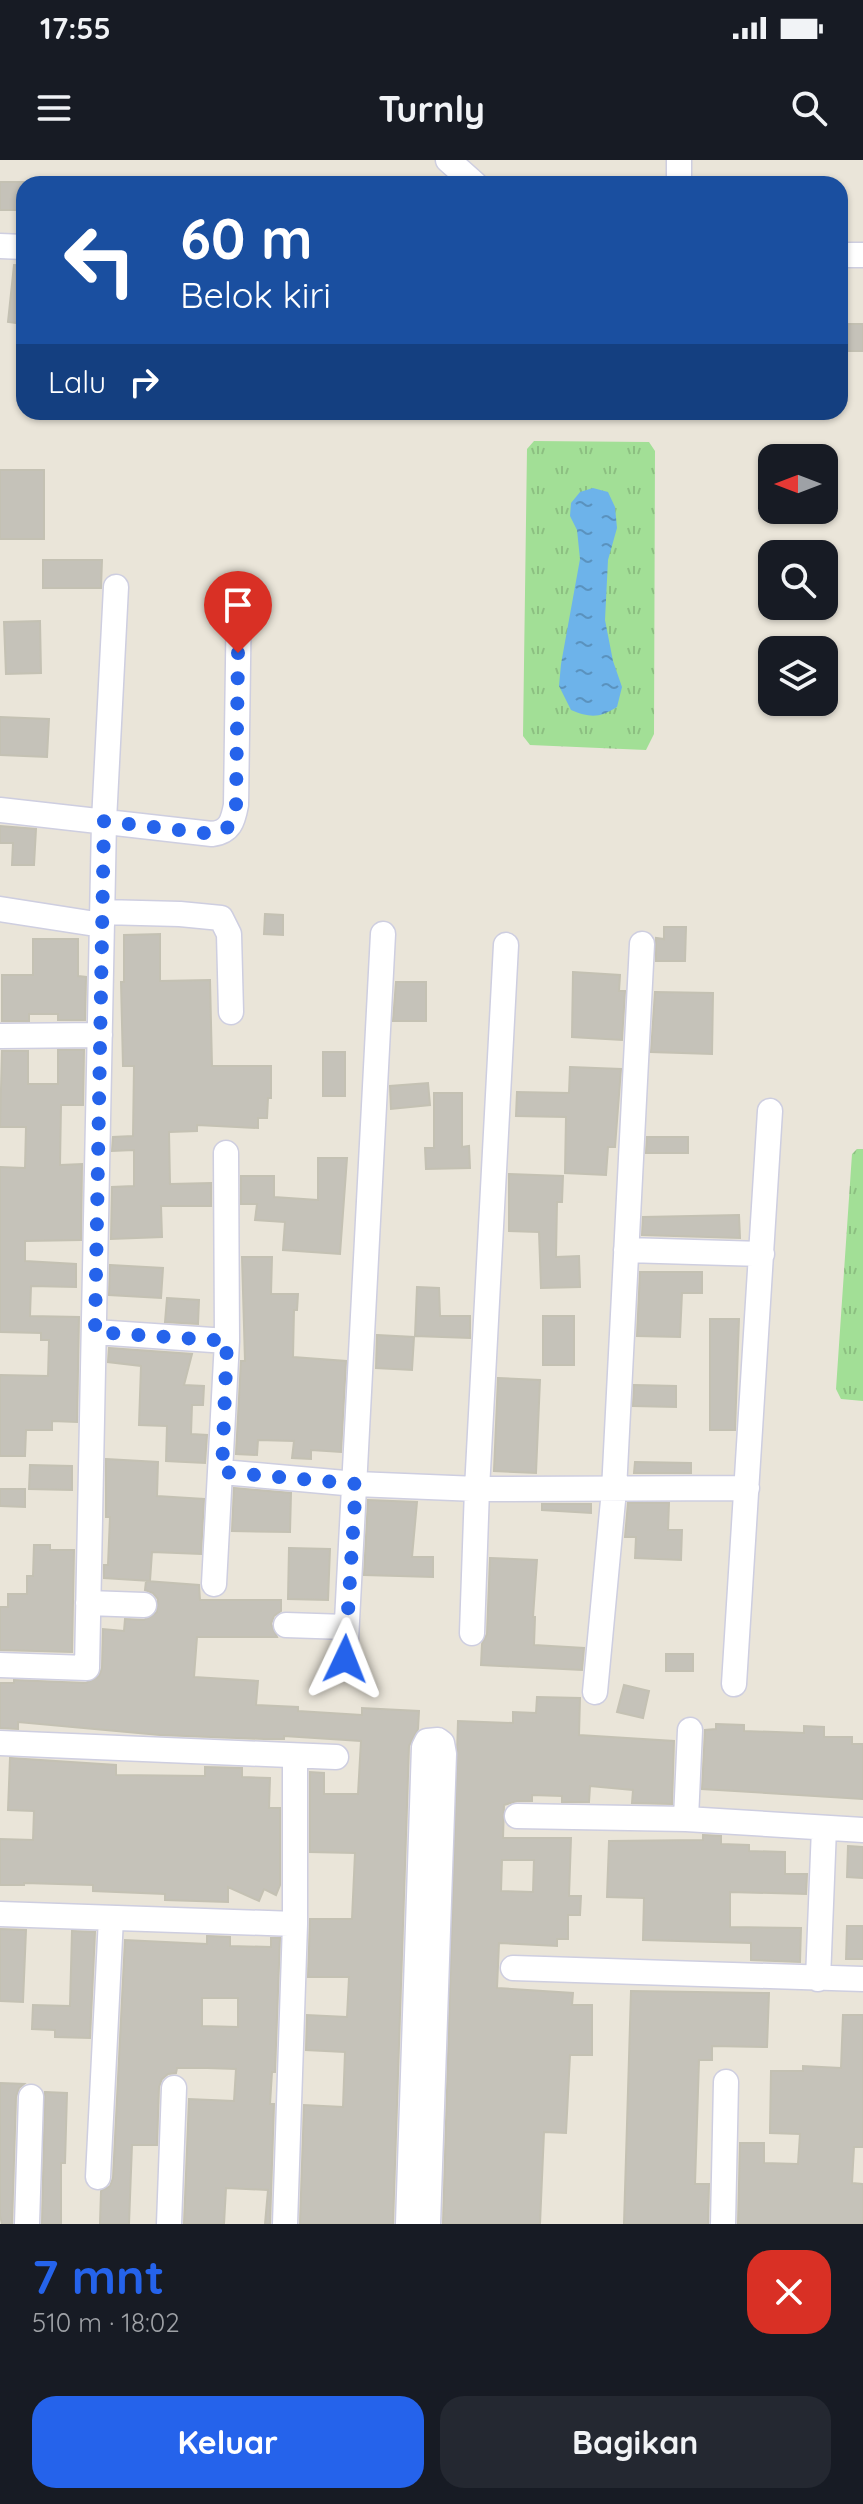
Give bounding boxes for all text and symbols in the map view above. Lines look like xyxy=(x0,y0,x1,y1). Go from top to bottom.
text: 17:55 xyxy=(40,9,111,47)
icon: menu xyxy=(32,86,76,130)
text: Turnly xyxy=(378,86,485,131)
icon: search xyxy=(787,86,831,130)
text: 60 m xyxy=(180,203,313,273)
icon: left xyxy=(48,208,152,312)
text: Belok kiri xyxy=(180,272,331,317)
icon: right xyxy=(122,360,166,404)
text: Lalu xyxy=(48,363,106,401)
north arrow xyxy=(758,444,838,524)
map controls xyxy=(758,444,838,716)
button: search xyxy=(758,540,838,620)
pin xyxy=(204,571,272,653)
icon: arrive xyxy=(216,583,260,627)
button: layers xyxy=(758,636,838,716)
position arrow xyxy=(303,1617,387,1701)
text: 7 mnt xyxy=(32,2246,164,2306)
button: close xyxy=(747,2250,831,2334)
text: 510 m · 18:02 xyxy=(32,2306,180,2339)
button: Keluar xyxy=(32,2396,424,2488)
button: Bagikan xyxy=(440,2396,831,2488)

